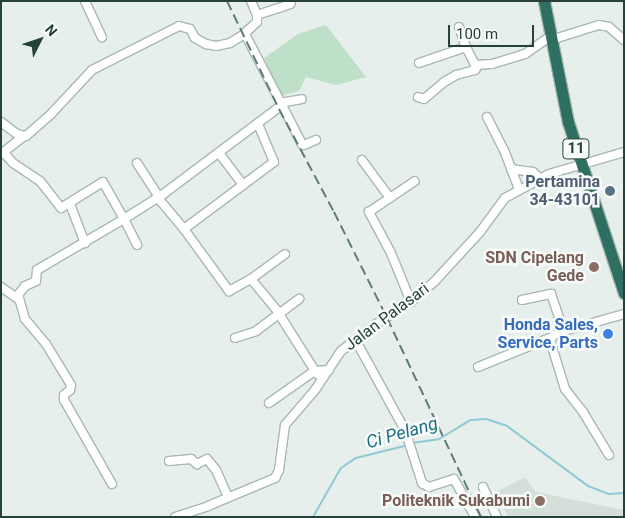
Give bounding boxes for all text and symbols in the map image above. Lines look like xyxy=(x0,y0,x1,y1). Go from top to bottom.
north arrow xyxy=(15,15,65,65)
scale bar xyxy=(450,15,536,47)
text: N xyxy=(42,21,61,39)
text: 100 m xyxy=(456,25,498,43)
road number: 11 xyxy=(562,136,590,162)
place label: Pertamina 34-43101 xyxy=(525,172,600,210)
marker: Pertamina 34-43101 xyxy=(604,185,616,197)
place label: SDN Cipelang Gede xyxy=(485,248,584,286)
marker: SDN Cipelang Gede xyxy=(588,261,600,273)
street label: Jalan Palasari xyxy=(341,279,433,355)
place label: Honda Sales, Service, Parts xyxy=(498,315,598,353)
marker: Honda Sales, Service, Parts xyxy=(602,328,614,340)
water label: Ci Pelang xyxy=(364,413,440,453)
place label: Politeknik Sukabumi xyxy=(382,491,530,511)
marker: Politeknik Sukabumi xyxy=(534,495,546,507)

